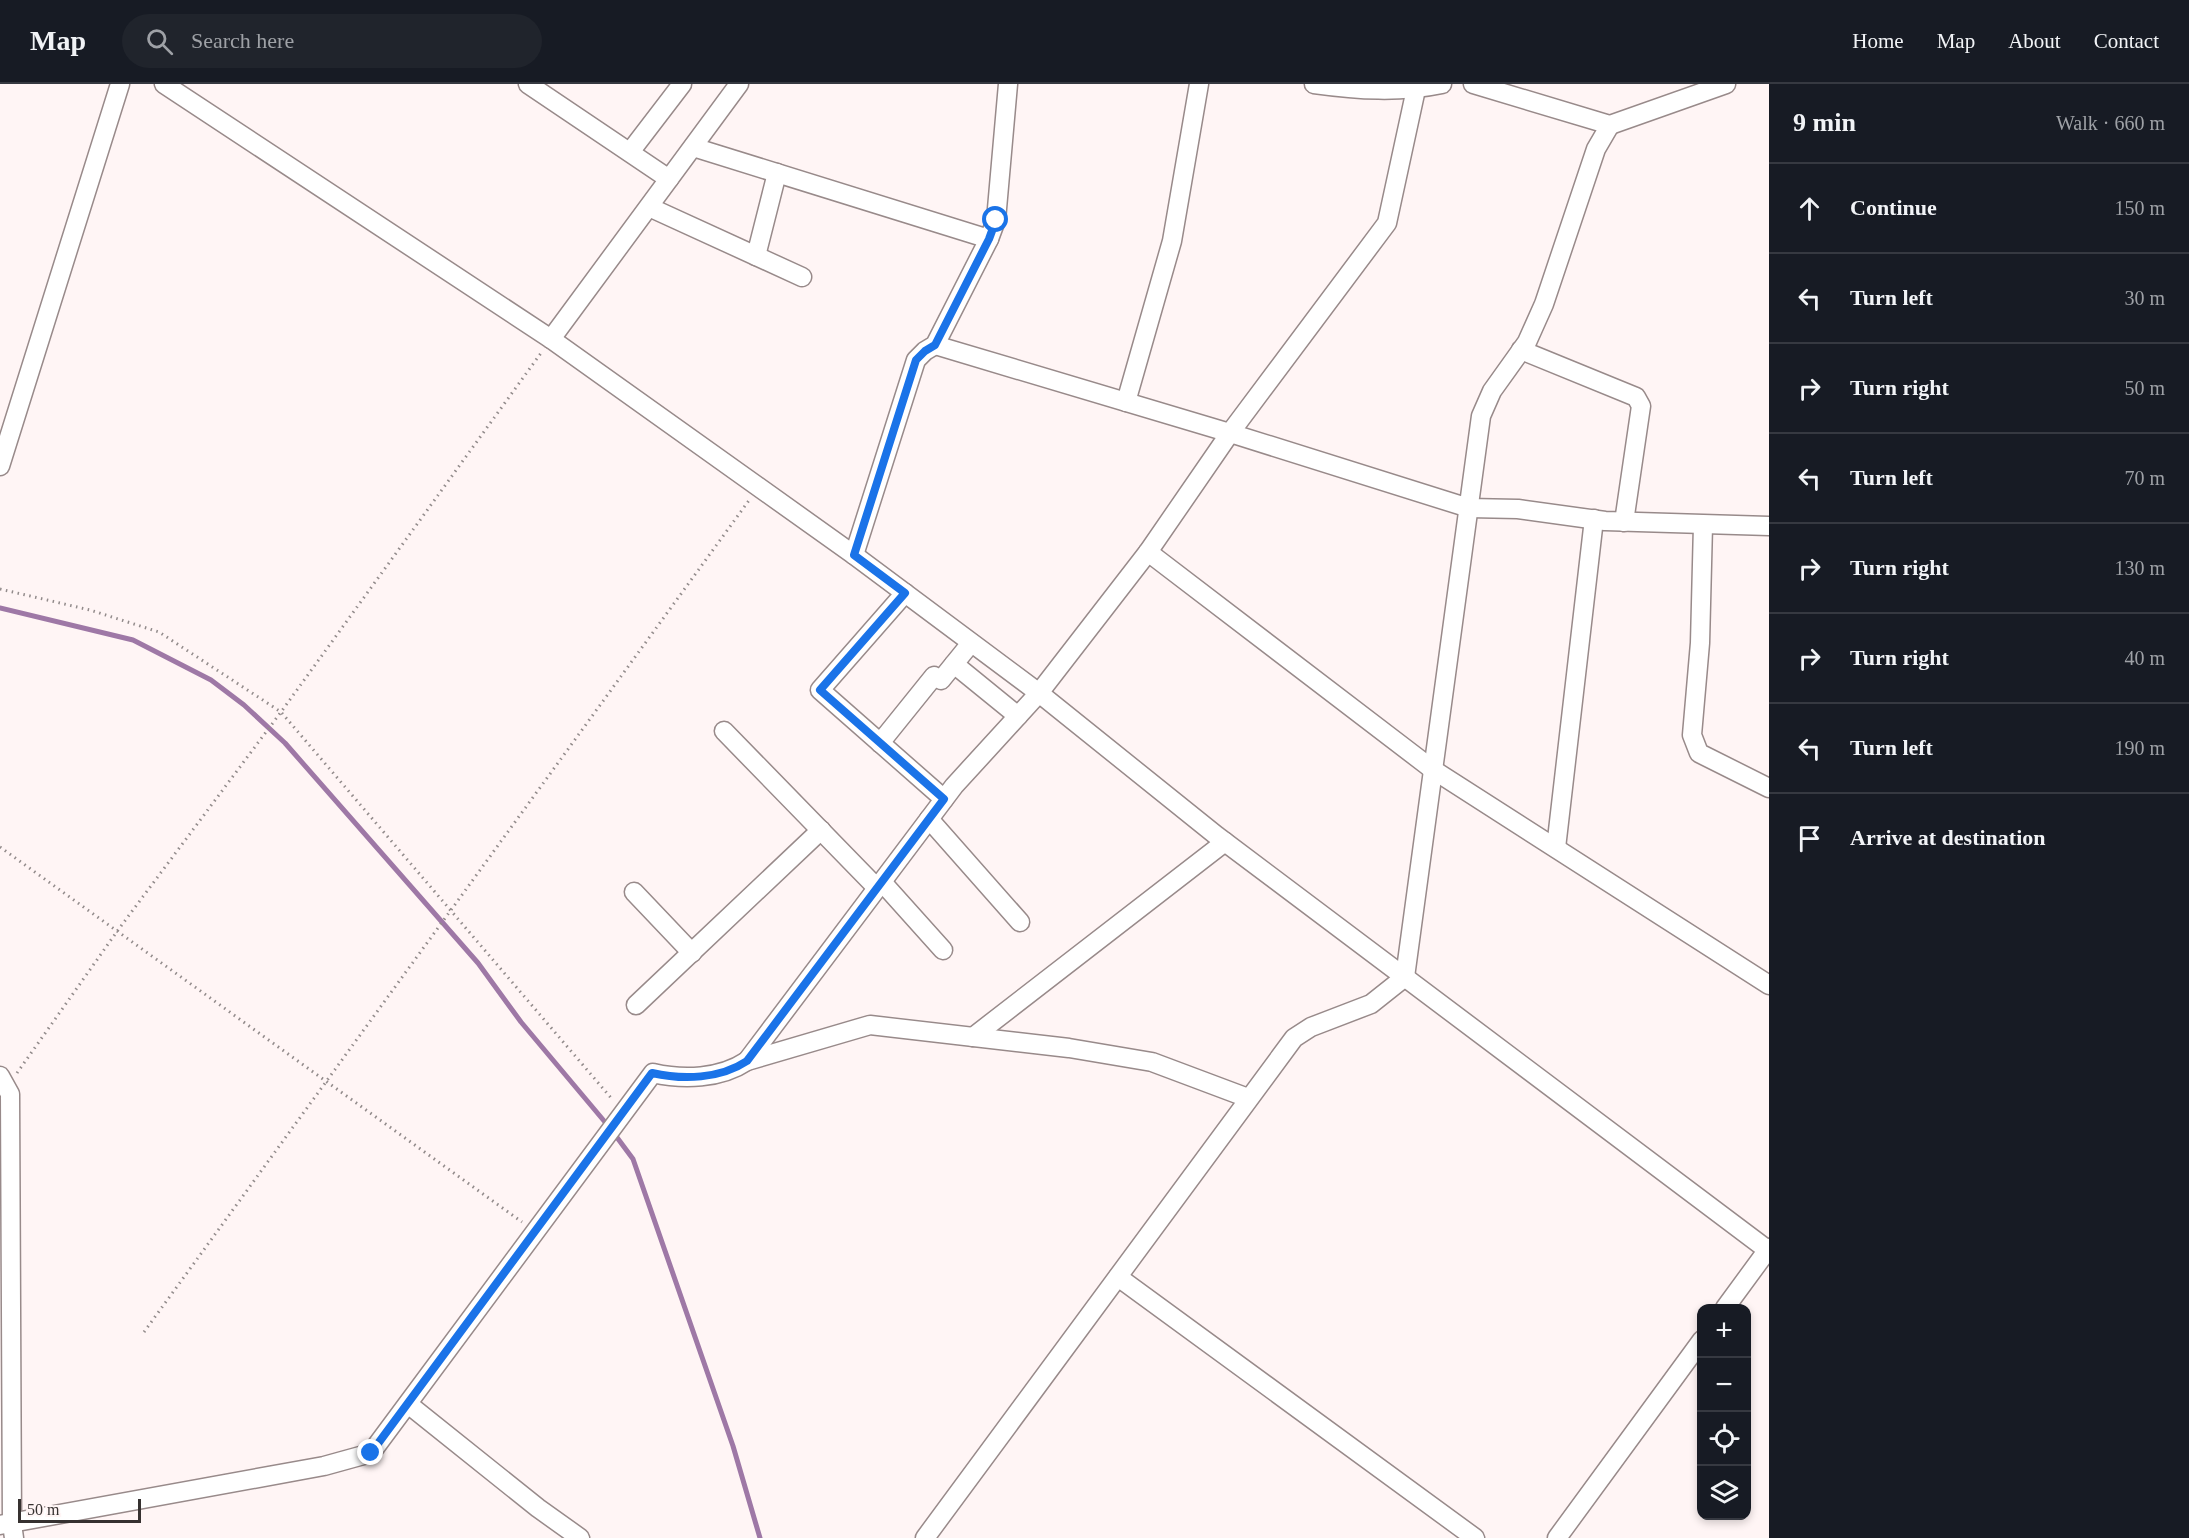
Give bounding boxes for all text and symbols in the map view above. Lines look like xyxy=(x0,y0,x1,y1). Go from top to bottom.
search box xyxy=(122,14,542,68)
text: Map xyxy=(30,25,86,56)
icon: search xyxy=(143,25,176,58)
text: Search here xyxy=(191,28,294,53)
text: Home xyxy=(1852,29,1904,53)
text: Map xyxy=(1937,29,1975,53)
text: About xyxy=(2008,29,2061,53)
text: Contact xyxy=(2094,29,2159,53)
text: 9 min xyxy=(1793,108,1856,137)
text: Walk · 660 m xyxy=(2056,112,2165,134)
icon: ahead xyxy=(1793,192,1826,225)
text: Continue xyxy=(1850,195,1937,220)
text: 150 m xyxy=(2114,197,2165,219)
route start xyxy=(982,206,1008,232)
icon: left xyxy=(1793,282,1826,315)
text: Turn left xyxy=(1850,285,1933,310)
text: 30 m xyxy=(2124,287,2165,309)
icon: right xyxy=(1793,372,1826,405)
text: Turn right xyxy=(1850,375,1949,400)
text: 50 m xyxy=(2124,377,2165,399)
icon: left xyxy=(1793,462,1826,495)
text: Turn left xyxy=(1850,465,1933,490)
text: 70 m xyxy=(2124,467,2165,489)
icon: right xyxy=(1793,552,1826,585)
text: Turn right xyxy=(1850,555,1949,580)
text: 130 m xyxy=(2114,557,2165,579)
icon: right xyxy=(1793,642,1826,675)
text: Turn right xyxy=(1850,645,1949,670)
text: 40 m xyxy=(2124,647,2165,669)
icon: left xyxy=(1793,732,1826,765)
text: Turn left xyxy=(1850,735,1933,760)
text: 190 m xyxy=(2114,737,2165,759)
icon: arrive xyxy=(1793,822,1826,855)
text: Arrive at destination xyxy=(1850,825,2046,850)
map controls xyxy=(1697,1304,1751,1520)
button: + xyxy=(1697,1304,1751,1358)
button: − xyxy=(1697,1358,1751,1412)
button: locate xyxy=(1697,1412,1751,1466)
route end xyxy=(357,1439,383,1465)
button: layers xyxy=(1697,1466,1751,1520)
scale bar xyxy=(18,1496,141,1524)
text: 50 m xyxy=(27,1501,59,1518)

